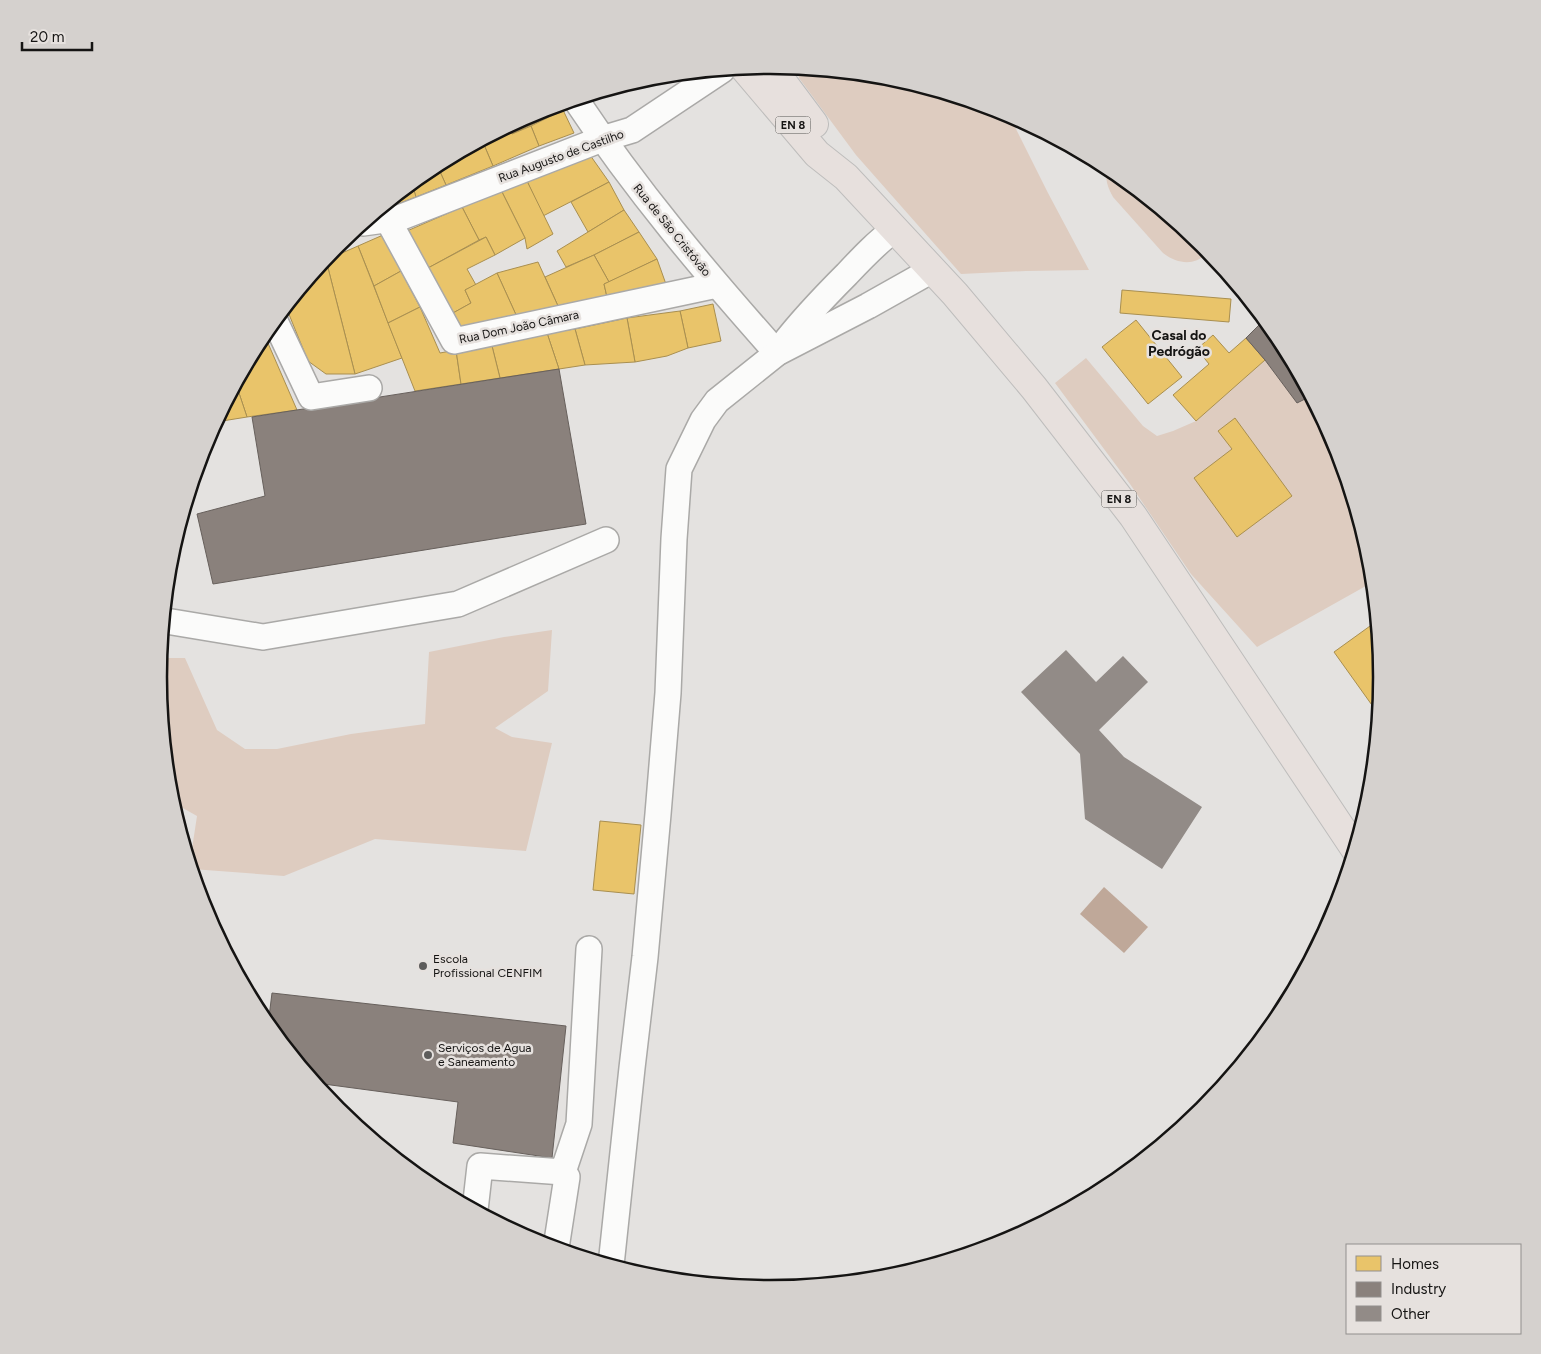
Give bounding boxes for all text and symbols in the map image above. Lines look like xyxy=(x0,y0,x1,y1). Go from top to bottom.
scale bar xyxy=(22,20,92,52)
text: 20 m xyxy=(30,28,64,46)
road number: EN 8 xyxy=(776,116,810,134)
street label: Rua Augusto de Castilho xyxy=(496,127,626,185)
street label: Rua de São Cristóvão xyxy=(630,181,714,279)
street label: Rua Dom João Câmara xyxy=(458,307,580,347)
district label: Casal do Pedrógão xyxy=(1148,327,1210,360)
road number: EN 8 xyxy=(1102,490,1136,508)
place label: Escola Profissional CENFIM xyxy=(433,952,542,980)
marker: Escola Profissional CENFIM xyxy=(417,960,429,972)
place label: Serviços de Agua e Saneamento xyxy=(438,1041,531,1069)
marker: Serviços de Agua e Saneamento xyxy=(422,1049,434,1061)
legend xyxy=(1346,1244,1521,1334)
text: Homes xyxy=(1391,1255,1439,1273)
text: Industry xyxy=(1391,1280,1446,1298)
text: Other xyxy=(1391,1305,1430,1323)

